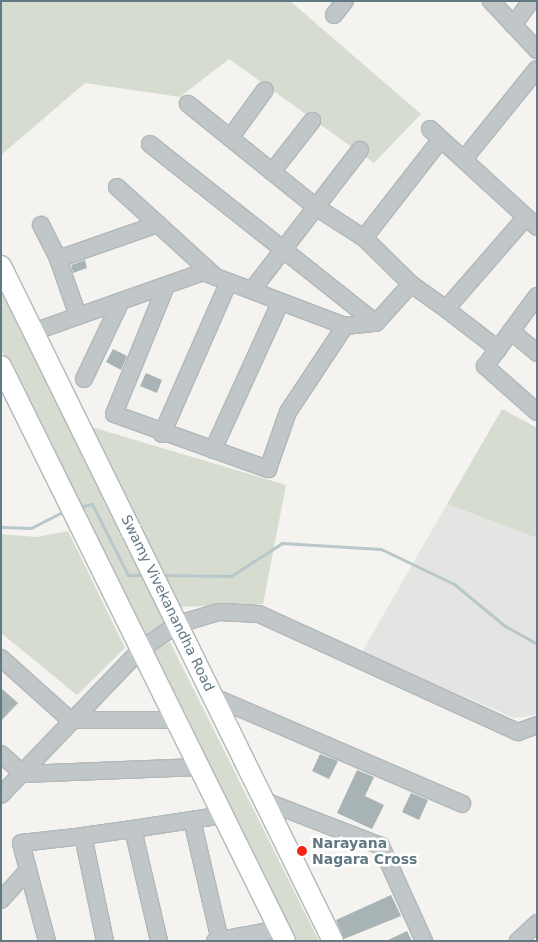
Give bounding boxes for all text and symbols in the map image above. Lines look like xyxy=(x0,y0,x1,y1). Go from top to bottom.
street label: Swamy Vivekanandha Road xyxy=(118,512,218,694)
place label: Narayana Nagara Cross xyxy=(312,835,417,868)
marker: Narayana Nagara Cross xyxy=(296,845,308,857)

